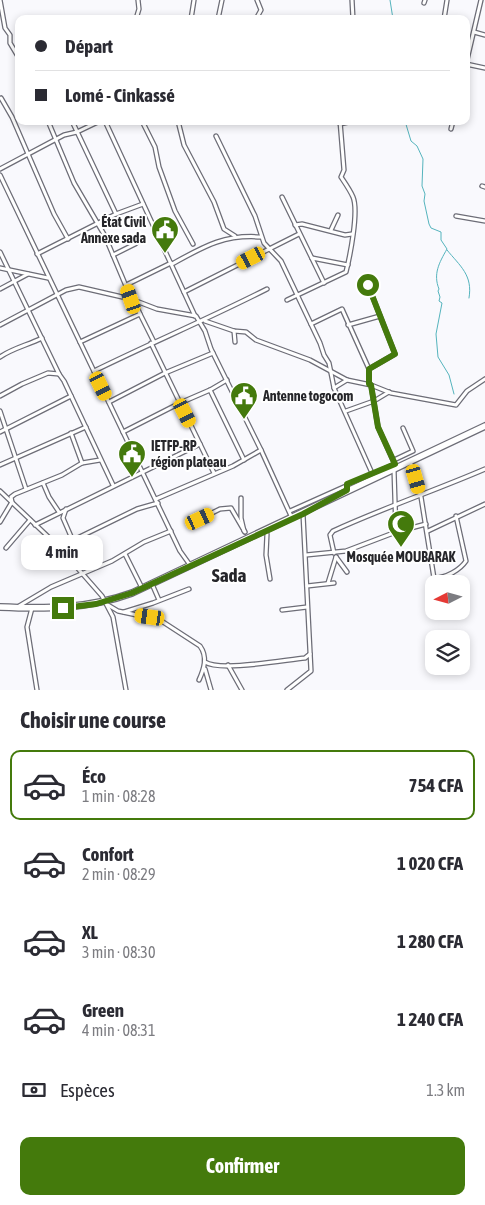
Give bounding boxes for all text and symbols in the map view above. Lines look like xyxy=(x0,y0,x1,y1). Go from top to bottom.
text: Départ xyxy=(65,35,113,57)
text: Lomé - Cinkassé xyxy=(65,84,175,106)
place label: État Civil Annexe sada xyxy=(80,214,146,246)
public building icon: État Civil Annexe sada xyxy=(150,215,180,254)
car xyxy=(234,245,267,271)
route start xyxy=(357,274,379,296)
car xyxy=(119,282,142,316)
car xyxy=(87,369,114,403)
public building icon: Antenne togocom xyxy=(229,381,259,420)
place label: Antenne togocom xyxy=(262,388,353,404)
car xyxy=(171,396,198,430)
place label: IETFP-RP région plateau xyxy=(151,438,227,470)
public building icon: IETFP-RP région plateau xyxy=(117,439,147,478)
car xyxy=(404,463,427,495)
car xyxy=(183,506,216,532)
mosque icon: Mosquée MOUBARAK xyxy=(386,509,416,548)
callout: 4 min xyxy=(22,536,104,570)
text: 4 min xyxy=(46,543,78,561)
place label: Mosquée MOUBARAK xyxy=(347,549,456,565)
district label: Sada xyxy=(212,564,246,586)
north arrow xyxy=(425,575,470,620)
map controls xyxy=(425,575,470,675)
route end xyxy=(52,597,74,619)
car xyxy=(134,607,165,627)
button: layers xyxy=(425,630,470,675)
text: Choisir une course xyxy=(20,707,166,733)
icon: car xyxy=(22,763,67,808)
text: Éco xyxy=(82,765,106,787)
text: 754 CFA xyxy=(408,774,463,796)
text: 1 min · 08:28 xyxy=(82,787,155,805)
icon: car xyxy=(22,841,67,886)
text: Confort xyxy=(82,843,134,865)
text: 1 020 CFA xyxy=(397,852,463,874)
text: 2 min · 08:29 xyxy=(82,865,155,883)
icon: car xyxy=(22,919,67,964)
text: XL xyxy=(82,921,98,943)
text: 1 280 CFA xyxy=(397,930,463,952)
text: 3 min · 08:30 xyxy=(82,943,155,961)
icon: car xyxy=(22,997,67,1042)
text: Green xyxy=(82,999,124,1021)
text: 1 240 CFA xyxy=(397,1008,463,1030)
text: 4 min · 08:31 xyxy=(82,1021,155,1039)
icon: cash xyxy=(20,1076,48,1104)
text: Espèces xyxy=(60,1079,115,1101)
text: 1.3 km xyxy=(426,1081,465,1099)
button: Confirmer xyxy=(20,1137,465,1195)

